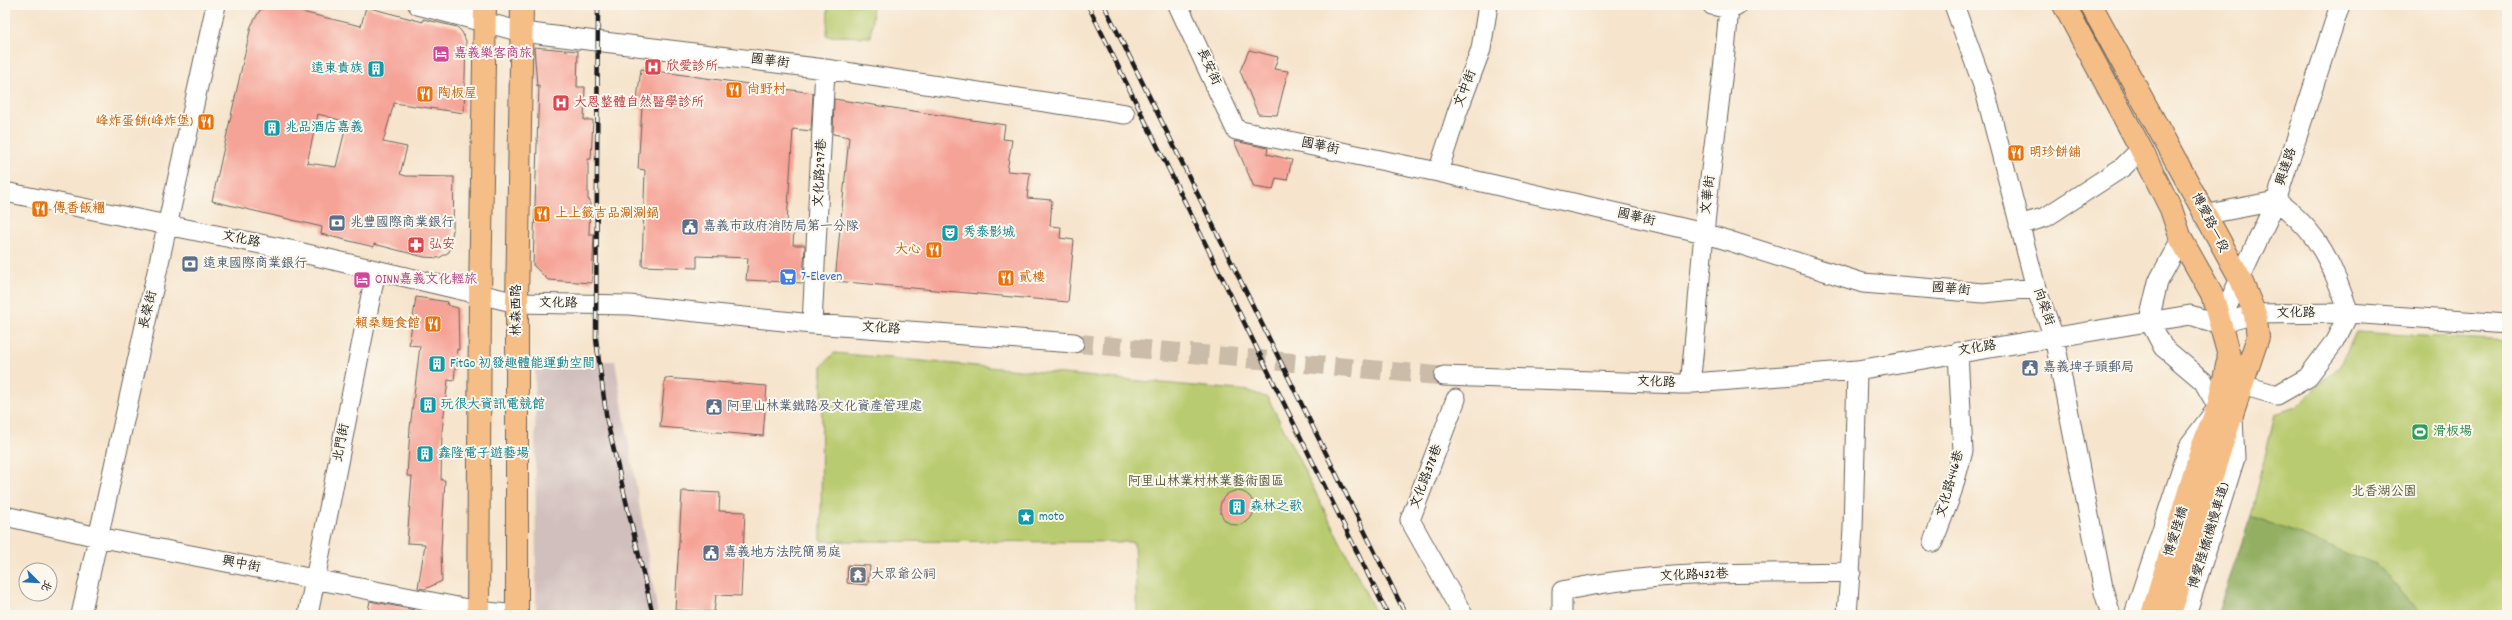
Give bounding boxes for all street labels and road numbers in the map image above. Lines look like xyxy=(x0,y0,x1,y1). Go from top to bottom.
street label: 長安街 xyxy=(1191,45,1225,89)
street label: 國華街 xyxy=(749,50,791,74)
street label: 文中街 xyxy=(1450,67,1482,111)
street label: 國華街 xyxy=(1299,134,1341,160)
street label: 文化路297巷 xyxy=(810,138,832,208)
street label: 興達路 xyxy=(2272,146,2302,188)
street label: 文華街 xyxy=(1697,174,1721,216)
street label: 博愛路一段 xyxy=(2186,190,2232,256)
street label: 國華街 xyxy=(1615,204,1657,232)
street label: 文化路 xyxy=(220,227,262,253)
street label: 國華街 xyxy=(1931,279,1971,301)
street label: 林森西路 xyxy=(508,284,527,336)
street label: 向榮街 xyxy=(2028,285,2058,329)
street label: 長榮街 xyxy=(135,289,163,331)
street label: 文化路 xyxy=(538,294,578,314)
street label: 文化路 xyxy=(2276,304,2316,324)
street label: 文化路 xyxy=(861,318,901,340)
street label: 文化路 xyxy=(1956,337,1998,361)
street label: 文化路 xyxy=(1636,373,1676,393)
street label: 北門街 xyxy=(329,422,355,464)
street label: 文化路378巷 xyxy=(1406,442,1448,512)
street label: 文化路446巷 xyxy=(1932,448,1970,520)
street label: 博愛陸橋(機慢車道) xyxy=(2185,480,2235,592)
street label: 博愛陸橋 xyxy=(2160,504,2194,560)
street label: 興中街 xyxy=(220,552,262,578)
street label: 文化路432巷 xyxy=(1659,565,1729,587)

